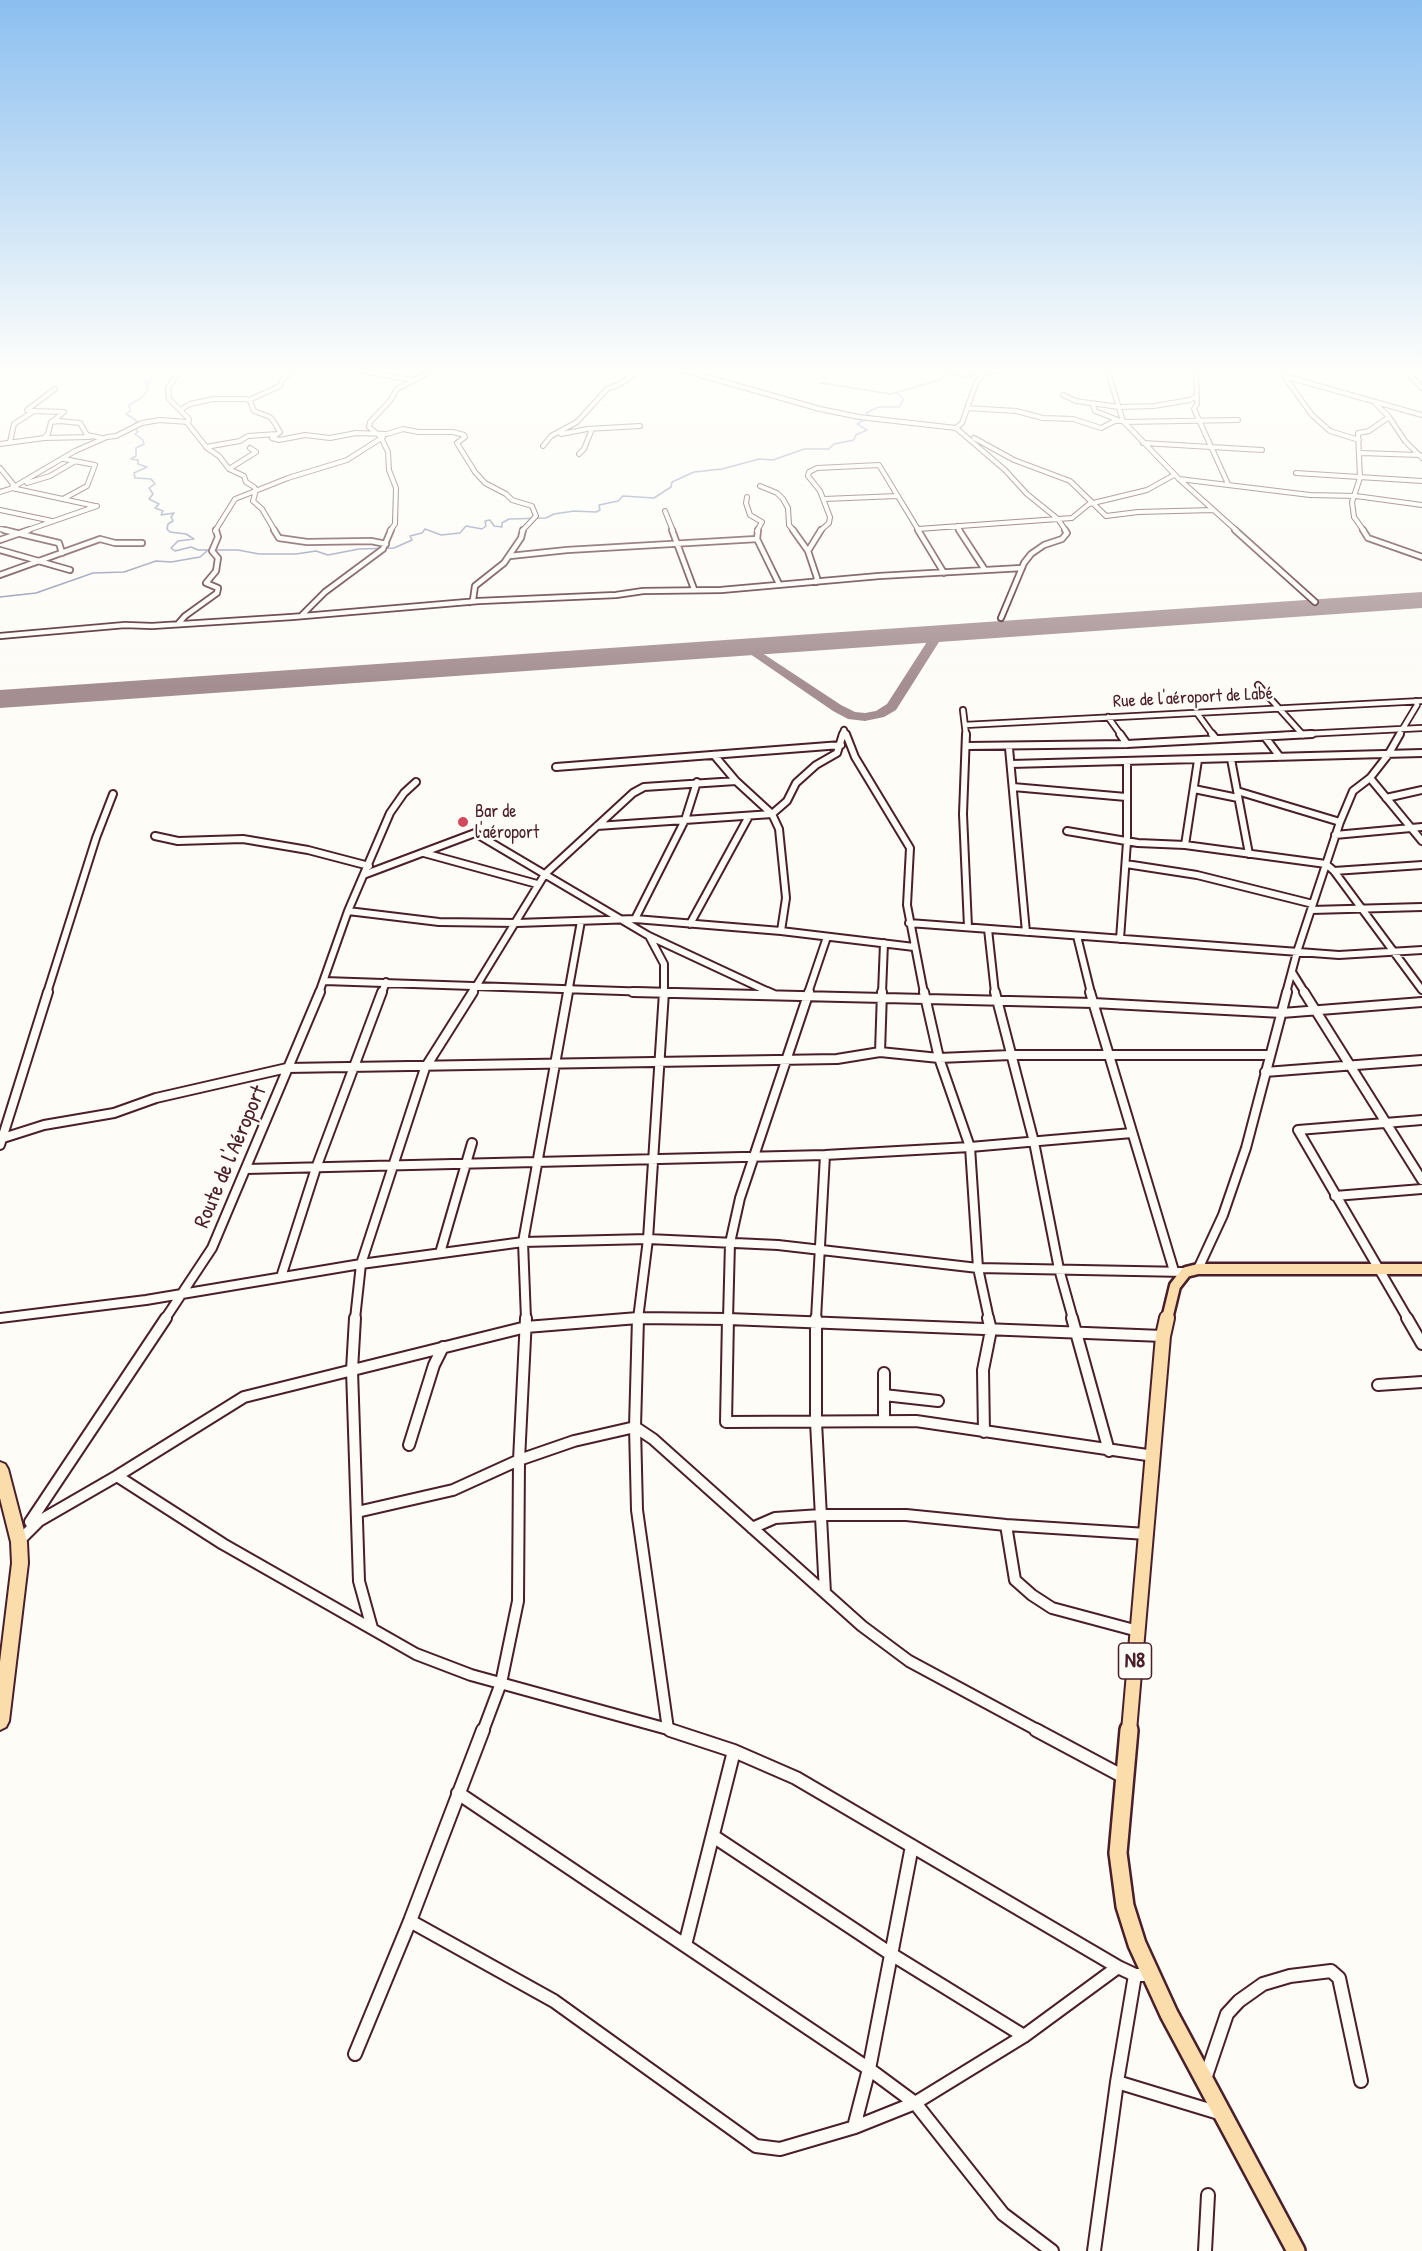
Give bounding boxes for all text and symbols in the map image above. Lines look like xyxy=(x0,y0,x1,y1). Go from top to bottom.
street label: Rue de l'aéroport de Labé xyxy=(1113,683,1273,713)
place label: Bar de l'aéroport xyxy=(475,801,539,844)
marker: Bar de l'aéroport xyxy=(456,815,470,829)
street label: Route de l'Aéroport xyxy=(189,1082,273,1232)
road number: N8 xyxy=(1118,1643,1152,1679)

